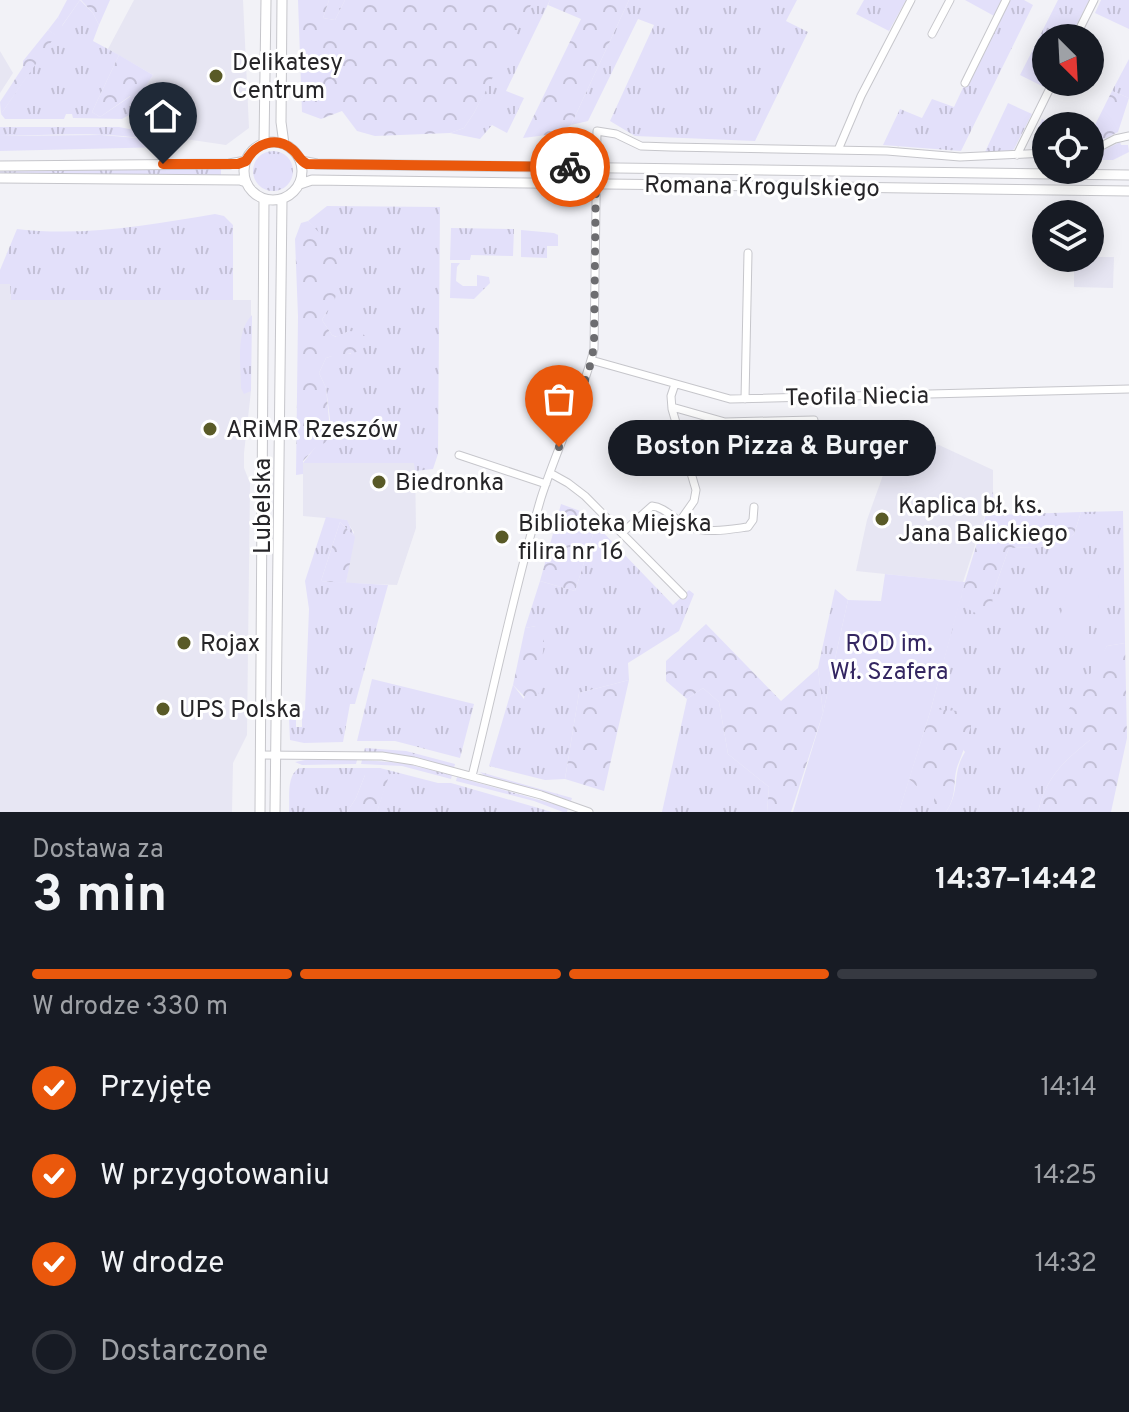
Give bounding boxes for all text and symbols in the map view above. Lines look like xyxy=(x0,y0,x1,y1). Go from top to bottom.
north arrow xyxy=(1032,24,1104,96)
map controls xyxy=(1032,24,1104,272)
place label: Delikatesy Centrum xyxy=(232,49,343,107)
marker: Delikatesy Centrum xyxy=(207,67,225,85)
pin xyxy=(129,82,197,164)
icon: home xyxy=(141,94,185,138)
button: locate xyxy=(1032,112,1104,184)
courier xyxy=(530,127,610,207)
icon: bike xyxy=(548,145,592,189)
street label: Romana Krogulskiego xyxy=(644,171,880,205)
button: layers xyxy=(1032,200,1104,272)
pin xyxy=(525,365,593,447)
icon: bag xyxy=(537,377,581,421)
street label: Teofila Niecia xyxy=(785,382,929,414)
place label: ARiMR Rzeszów xyxy=(226,416,398,446)
callout: Boston Pizza & Burger xyxy=(607,419,935,475)
marker: ARiMR Rzeszów xyxy=(201,420,219,438)
text: Boston Pizza & Burger xyxy=(635,431,909,464)
street label: Lubelska xyxy=(249,458,279,554)
place label: Biedronka xyxy=(395,469,504,499)
marker: Biedronka xyxy=(370,473,388,491)
place label: Kaplica bł. ks. Jana Balickiego xyxy=(898,492,1068,550)
place label: Biblioteka Miejska filira nr 16 xyxy=(518,510,711,568)
marker: Kaplica bł. ks. Jana Balickiego xyxy=(873,510,891,528)
marker: Biblioteka Miejska filira nr 16 xyxy=(493,528,511,546)
place label: Rojax xyxy=(200,630,260,660)
park label: ROD im. Wł. Szafera xyxy=(830,630,948,688)
marker: Rojax xyxy=(175,634,193,652)
place label: UPS Polska xyxy=(179,696,301,726)
marker: UPS Polska xyxy=(154,700,172,718)
text: Dostawa za xyxy=(32,834,164,867)
text: 14:37–14:42 xyxy=(935,862,1097,899)
text: 3 min xyxy=(32,864,167,930)
text: W drodze · 330 m xyxy=(32,991,228,1024)
icon: check xyxy=(32,1066,76,1110)
text: Przyjęte xyxy=(100,1070,212,1107)
text: 14:14 xyxy=(1041,1072,1097,1105)
icon: check xyxy=(32,1154,76,1198)
text: W przygotowaniu xyxy=(100,1158,330,1195)
text: 14:25 xyxy=(1034,1160,1097,1193)
icon: check xyxy=(32,1242,76,1286)
text: W drodze xyxy=(100,1246,225,1283)
text: 14:32 xyxy=(1035,1248,1097,1281)
text: Dostarczone xyxy=(100,1334,268,1371)

